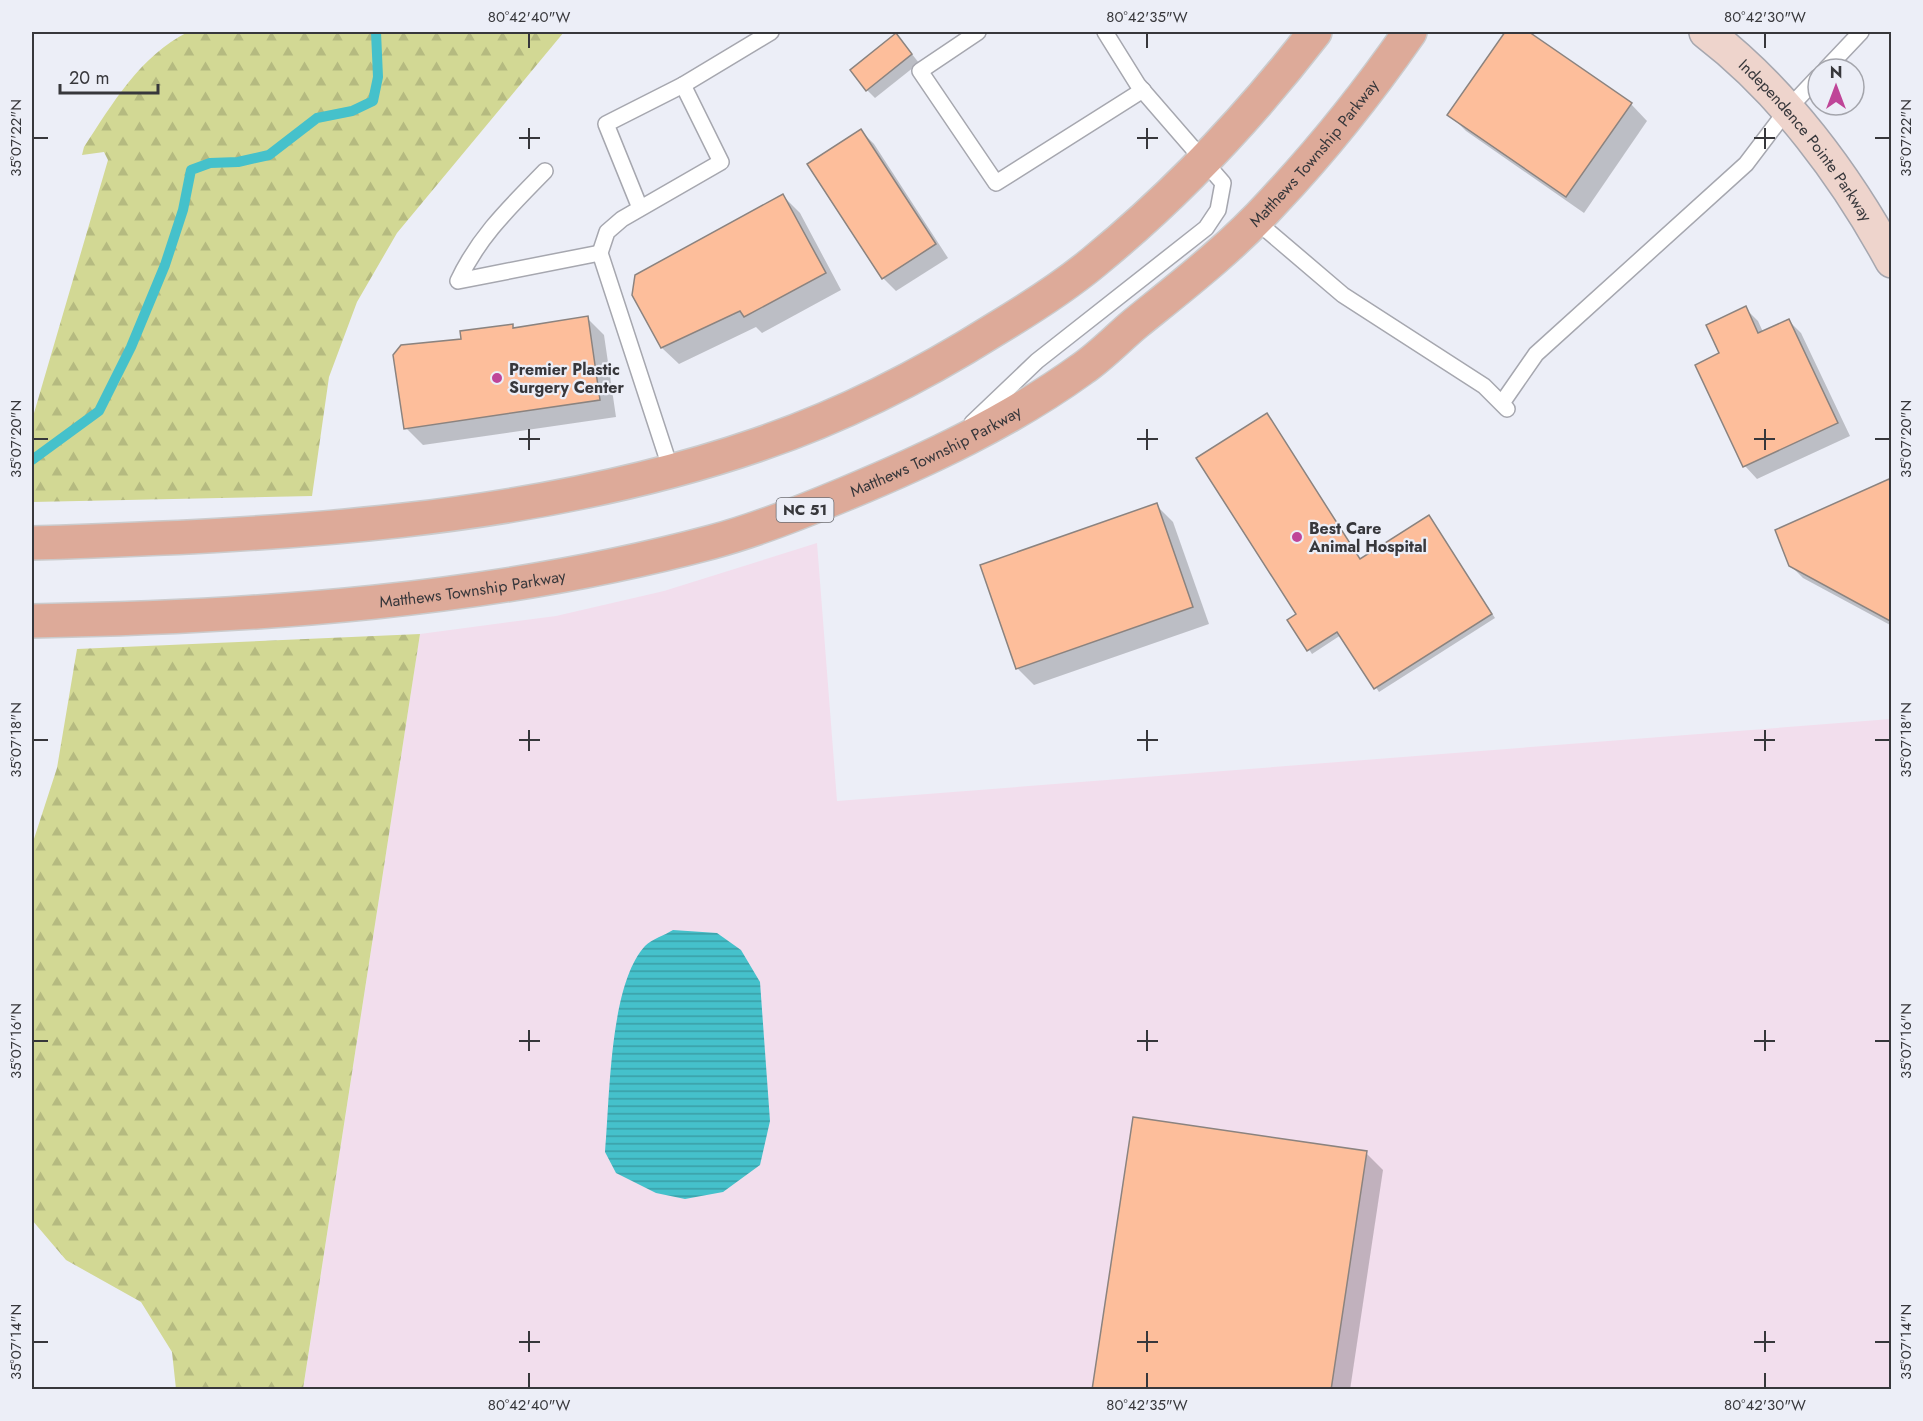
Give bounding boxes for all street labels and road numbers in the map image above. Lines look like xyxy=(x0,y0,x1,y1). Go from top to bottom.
street label: Independence Pointe Parkway xyxy=(1734,54,1879,227)
street label: Matthews Township Parkway xyxy=(1244,74,1384,232)
street label: Matthews Township Parkway xyxy=(846,399,1026,502)
road number: NC 51 xyxy=(776,498,834,522)
street label: Matthews Township Parkway xyxy=(378,563,568,613)

